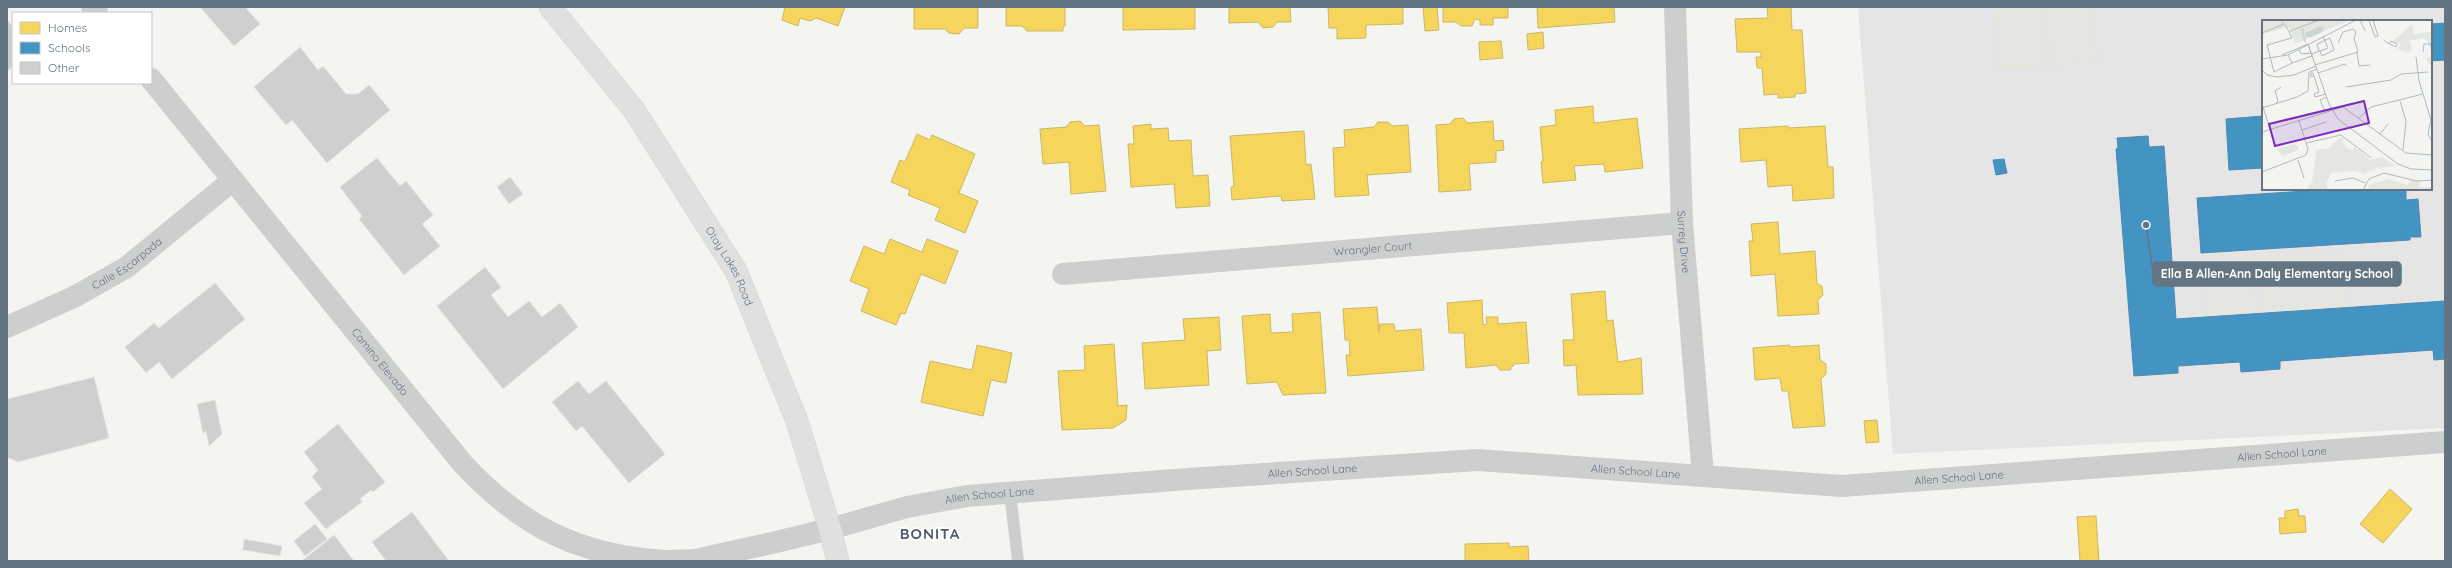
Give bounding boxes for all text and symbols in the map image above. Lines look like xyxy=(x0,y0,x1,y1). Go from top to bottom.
legend xyxy=(12,12,152,84)
text: Homes xyxy=(48,20,88,35)
inset map xyxy=(2262,20,2432,190)
text: Schools xyxy=(48,40,91,55)
text: Other xyxy=(48,60,80,75)
street label: Surrey Drive xyxy=(1675,210,1693,274)
street label: Otay Lakes Road xyxy=(703,224,756,307)
street label: Calle Escarpada xyxy=(89,234,165,293)
street label: Wrangler Court xyxy=(1333,238,1413,259)
callout: Ella B Allen-Ann Daly Elementary School xyxy=(2153,262,2401,286)
text: Ella B Allen-Ann Daly Elementary School xyxy=(2161,266,2393,281)
street label: Camino Elevado xyxy=(349,325,412,399)
street label: Allen School Lane xyxy=(2237,444,2327,464)
street label: Allen School Lane xyxy=(1267,461,1358,481)
street label: Allen School Lane xyxy=(1590,461,1681,481)
street label: Allen School Lane xyxy=(1914,467,2004,488)
street label: Allen School Lane xyxy=(944,484,1035,507)
district label: BONITA xyxy=(900,524,960,543)

